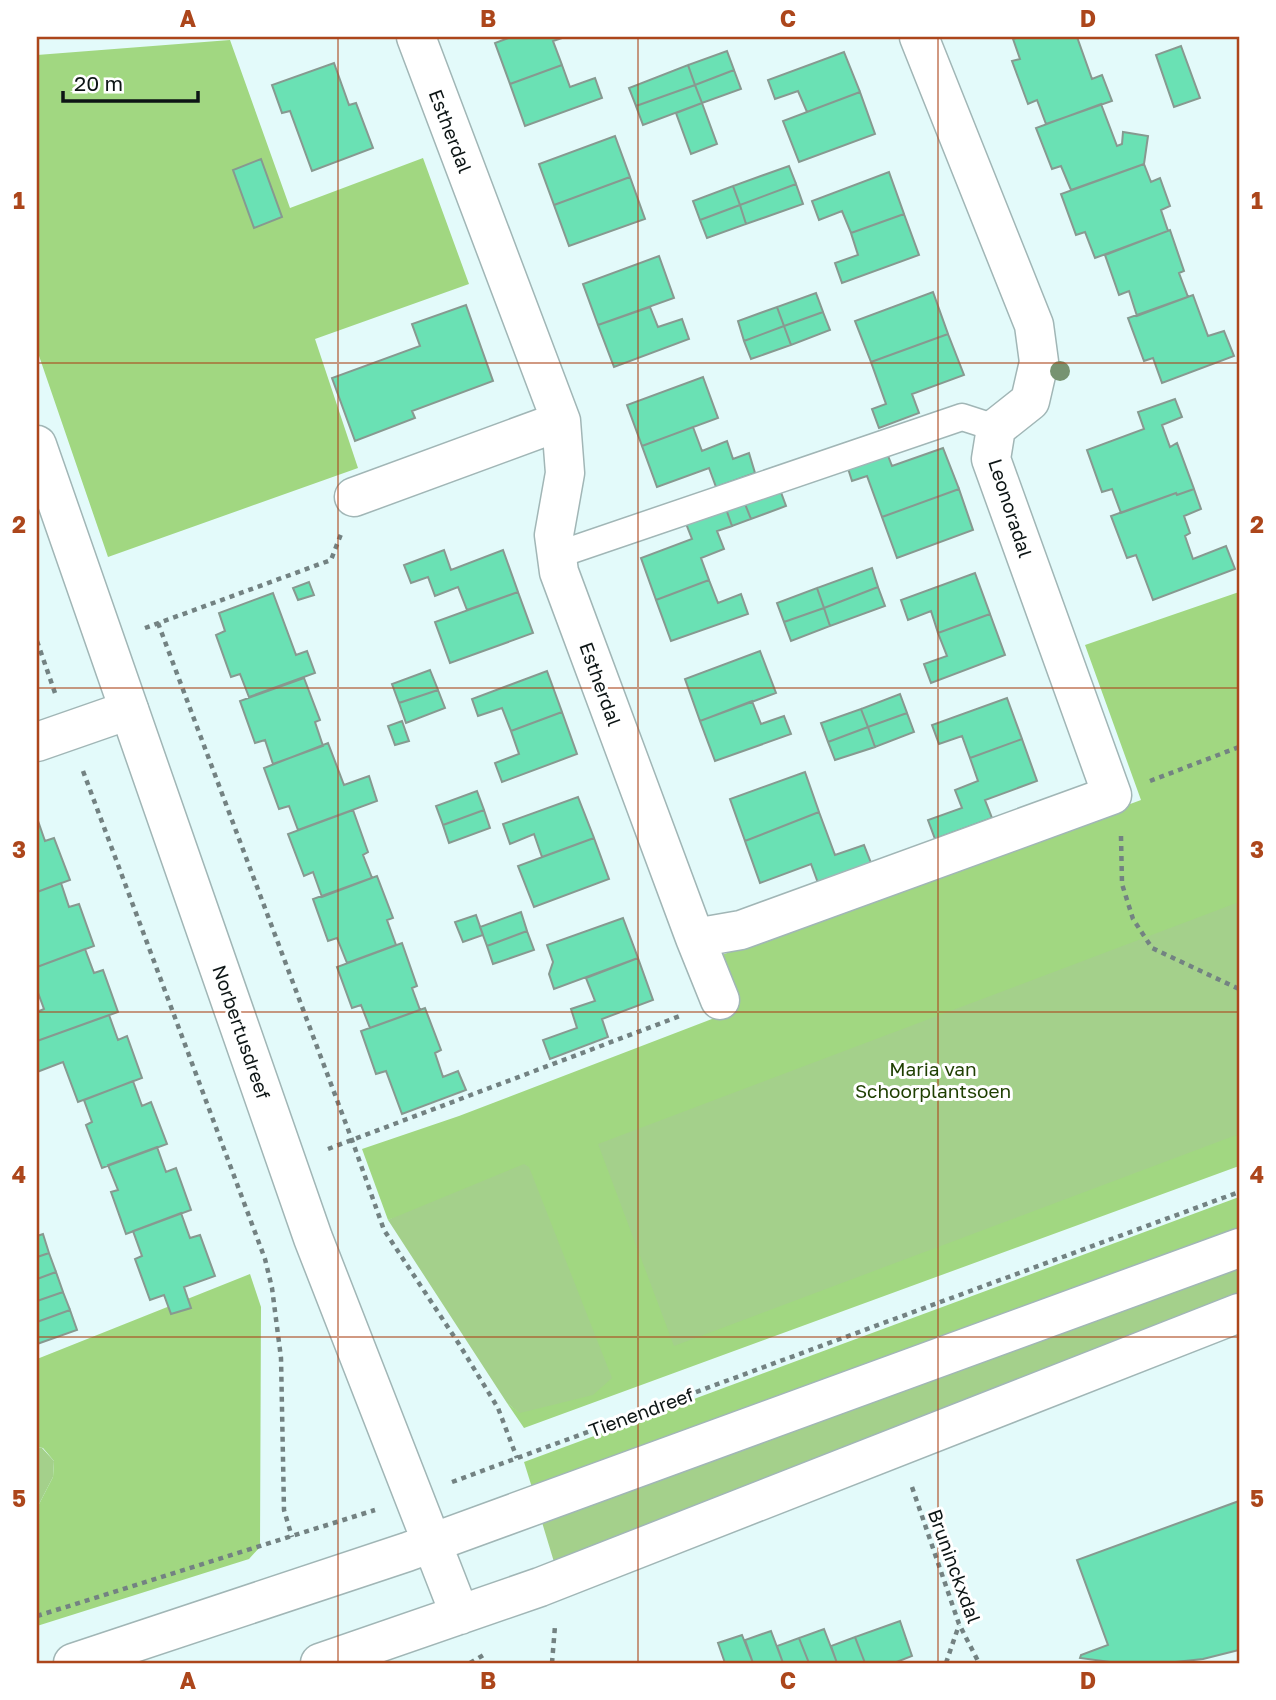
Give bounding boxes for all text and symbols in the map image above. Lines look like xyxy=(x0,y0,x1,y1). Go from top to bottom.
text: A xyxy=(180,4,197,32)
text: B xyxy=(480,4,496,32)
text: C xyxy=(780,4,796,32)
text: D xyxy=(1080,4,1096,32)
scale bar xyxy=(63,60,198,104)
text: 20 m xyxy=(74,70,123,96)
street label: Estherdal xyxy=(425,86,477,176)
text: 1 xyxy=(13,186,25,214)
text: 1 xyxy=(1251,186,1263,214)
street label: Leonoradal xyxy=(984,456,1038,560)
text: 2 xyxy=(12,510,26,538)
text: 2 xyxy=(1250,510,1264,538)
street label: Estherdal xyxy=(575,639,627,729)
text: 3 xyxy=(12,835,26,863)
text: 3 xyxy=(1250,835,1264,863)
street label: Norbertusdreef xyxy=(208,962,276,1102)
park label: Maria van Schoorplantsoen xyxy=(855,1057,1011,1102)
text: 4 xyxy=(12,1160,26,1188)
text: 4 xyxy=(1250,1160,1264,1188)
street label: Tienendreef xyxy=(585,1382,697,1442)
text: 5 xyxy=(12,1484,26,1512)
text: 5 xyxy=(1250,1484,1264,1512)
street label: Bruninckxdal xyxy=(924,1506,986,1626)
text: A xyxy=(180,1666,197,1694)
text: B xyxy=(480,1666,496,1694)
text: C xyxy=(780,1666,796,1694)
text: D xyxy=(1080,1666,1096,1694)

